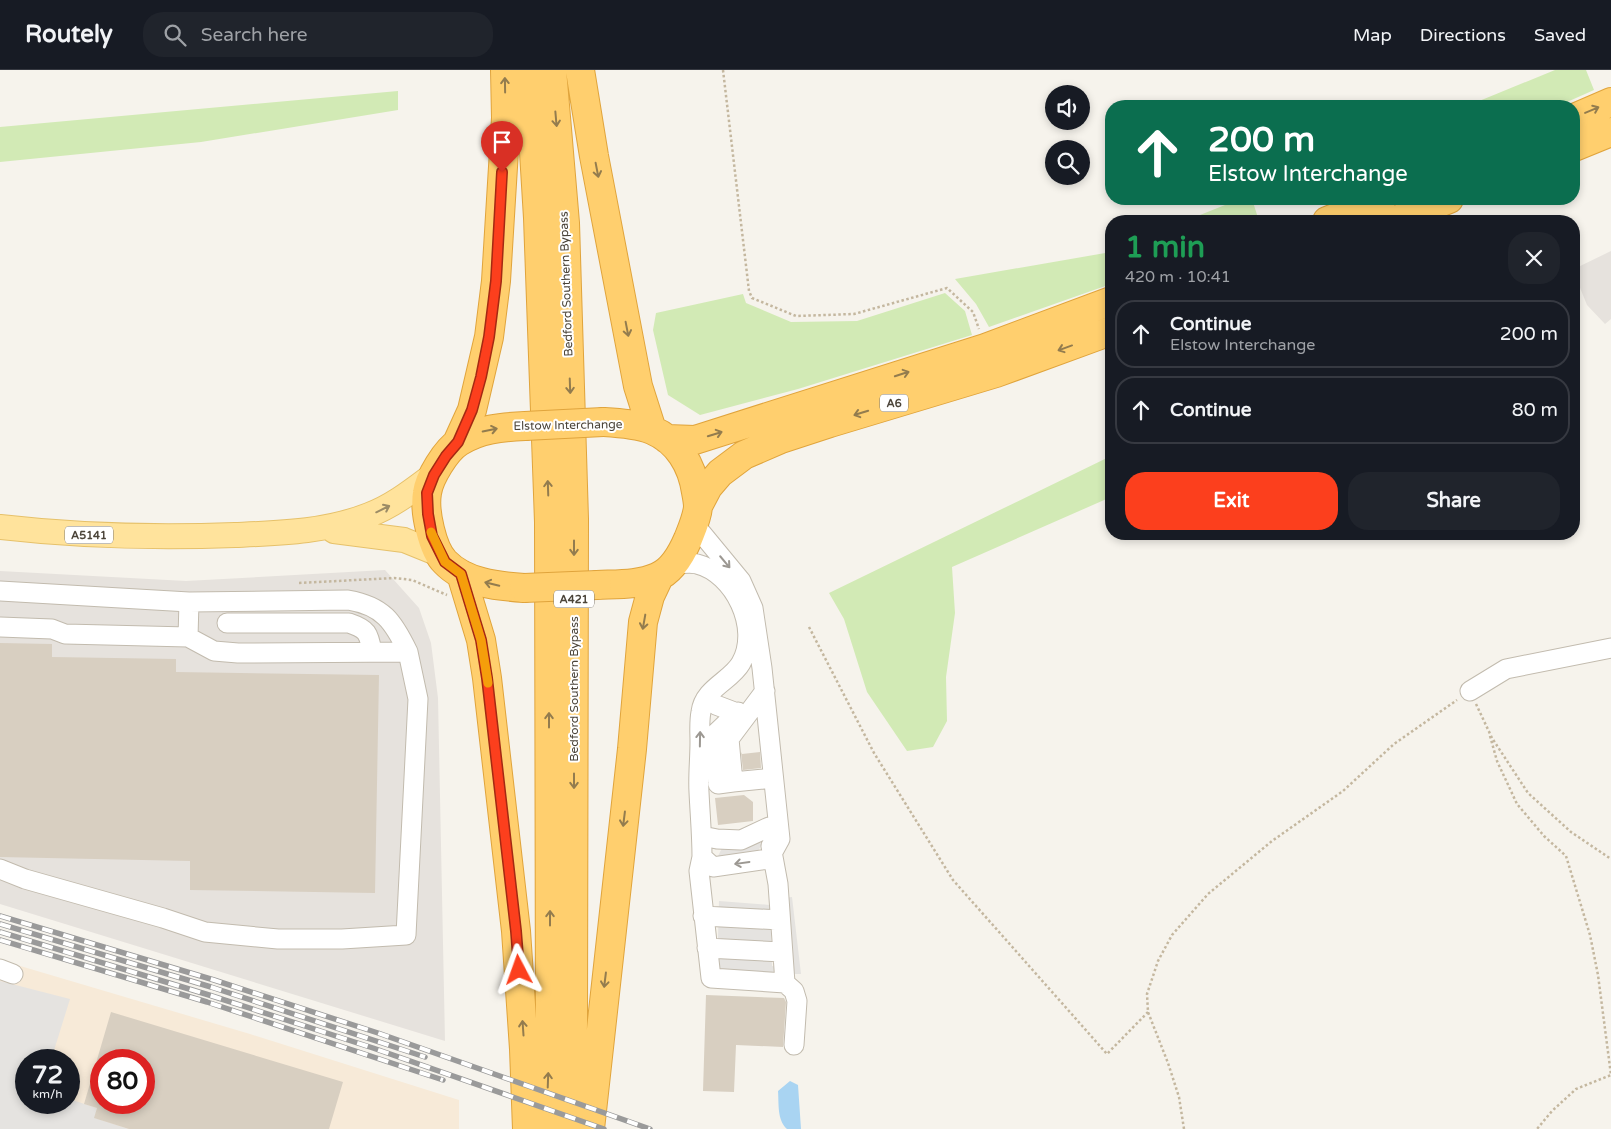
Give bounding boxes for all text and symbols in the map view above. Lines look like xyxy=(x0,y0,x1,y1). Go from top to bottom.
search box xyxy=(143,12,493,57)
text: Routely xyxy=(25,20,113,49)
icon: search xyxy=(161,21,189,49)
text: Search here xyxy=(201,24,308,46)
text: Map xyxy=(1353,24,1392,46)
text: Directions xyxy=(1420,24,1506,46)
text: Saved xyxy=(1534,24,1586,46)
one-way arrow xyxy=(500,77,510,93)
map controls xyxy=(1045,85,1090,185)
button: sound xyxy=(1045,85,1090,130)
one-way arrow xyxy=(1584,104,1599,114)
one-way arrow xyxy=(552,110,561,126)
text: 200 m xyxy=(1208,119,1315,161)
icon: ahead xyxy=(1125,120,1190,185)
pin xyxy=(481,121,523,172)
icon: arrive xyxy=(488,128,516,156)
button: search xyxy=(1045,140,1090,185)
one-way arrow xyxy=(592,161,602,177)
text: Elstow Interchange xyxy=(1208,161,1408,187)
street label: Bedford Southern Bypass xyxy=(556,211,576,357)
text: 1 min xyxy=(1125,229,1205,266)
button: close xyxy=(1508,232,1560,284)
text: 420 m · 10:41 xyxy=(1125,267,1231,287)
text: Continue xyxy=(1170,313,1252,335)
icon: ahead xyxy=(1127,320,1155,348)
one-way arrow xyxy=(623,321,632,337)
text: 200 m xyxy=(1500,323,1558,345)
text: Elstow Interchange xyxy=(1170,335,1315,355)
one-way arrow xyxy=(1058,344,1074,353)
one-way arrow xyxy=(894,369,910,379)
one-way arrow xyxy=(565,377,575,393)
road number: A6 xyxy=(880,394,908,412)
icon: ahead xyxy=(1127,396,1155,424)
text: Continue xyxy=(1170,399,1252,421)
text: 80 m xyxy=(1512,399,1558,421)
one-way arrow xyxy=(853,409,869,419)
street label: Elstow Interchange xyxy=(513,417,623,433)
one-way arrow xyxy=(482,424,498,434)
one-way arrow xyxy=(706,429,722,438)
button: Exit xyxy=(1125,472,1338,530)
button: Share xyxy=(1348,472,1560,530)
one-way arrow xyxy=(543,480,552,496)
one-way arrow xyxy=(375,504,390,513)
road number: A5141 xyxy=(65,526,113,544)
one-way arrow xyxy=(569,540,579,556)
one-way arrow xyxy=(719,555,730,568)
one-way arrow xyxy=(484,579,500,588)
road number: A421 xyxy=(554,590,594,608)
one-way arrow xyxy=(638,614,648,630)
street label: Bedford Southern Bypass xyxy=(567,616,581,762)
one-way arrow xyxy=(544,713,554,729)
one-way arrow xyxy=(695,732,705,748)
one-way arrow xyxy=(569,772,579,788)
one-way arrow xyxy=(619,811,629,827)
one-way arrow xyxy=(735,858,751,868)
one-way arrow xyxy=(545,910,555,926)
position arrow xyxy=(492,943,544,995)
one-way arrow xyxy=(600,972,610,988)
one-way arrow xyxy=(518,1020,527,1036)
speed limit sign: 80 xyxy=(90,1049,155,1114)
text: 72 xyxy=(32,1060,63,1090)
one-way arrow xyxy=(543,1073,553,1089)
text: km/h xyxy=(32,1087,63,1101)

